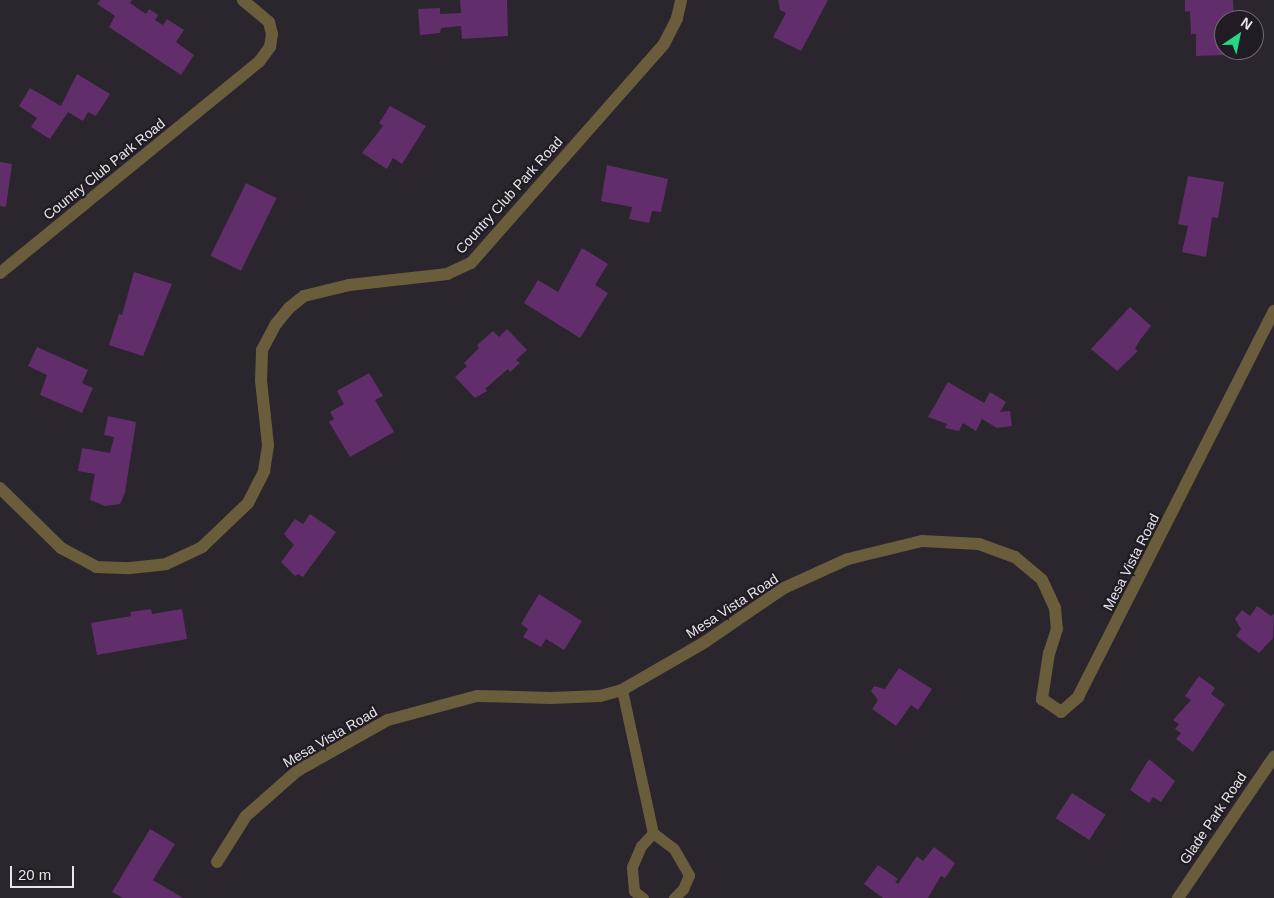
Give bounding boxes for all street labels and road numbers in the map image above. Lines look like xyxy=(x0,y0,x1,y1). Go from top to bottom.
street label: Country Club Park Road xyxy=(40,115,168,223)
street label: Country Club Park Road xyxy=(452,133,566,257)
street label: Mesa Vista Road xyxy=(1099,511,1163,613)
street label: Mesa Vista Road xyxy=(683,570,781,642)
street label: Mesa Vista Road xyxy=(280,703,380,771)
street label: Glade Park Road xyxy=(1176,769,1250,867)

